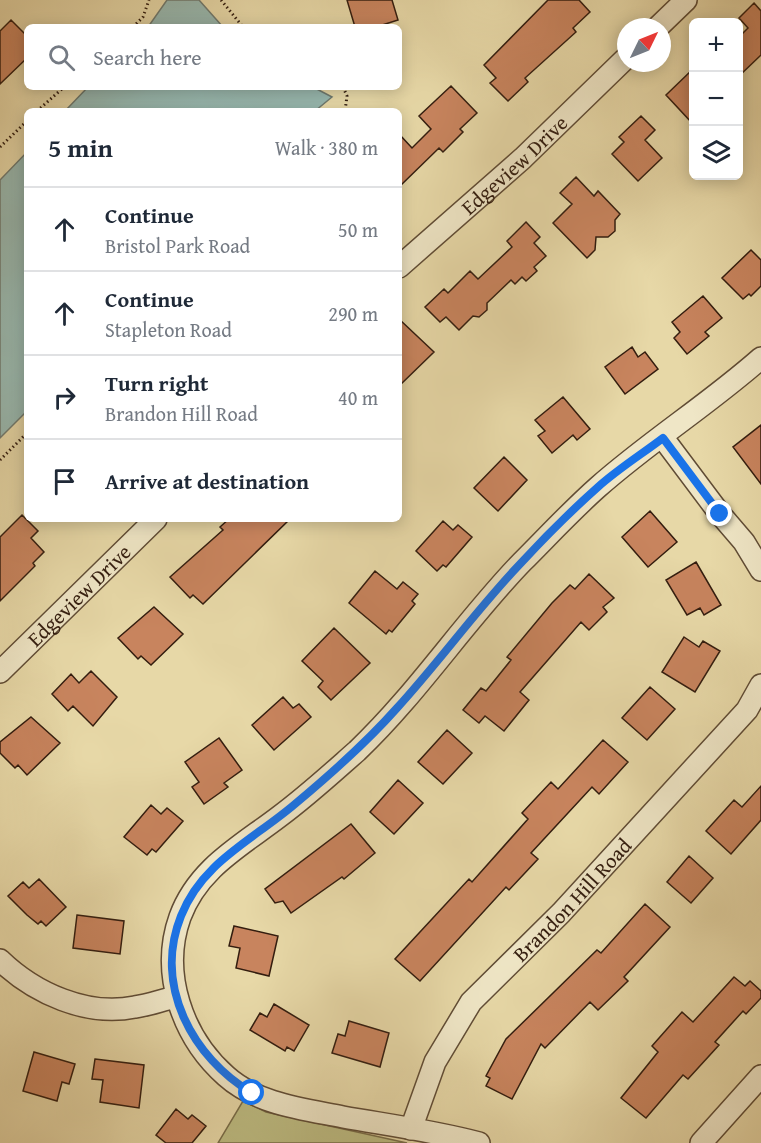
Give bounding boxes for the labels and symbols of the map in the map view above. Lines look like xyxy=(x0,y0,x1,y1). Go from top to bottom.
north arrow xyxy=(617,18,671,72)
street label: Edgeview Drive xyxy=(454,107,574,222)
route end xyxy=(706,500,732,526)
street label: Edgeview Drive xyxy=(19,537,138,653)
street label: Brandon Hill Road xyxy=(505,830,639,968)
route start xyxy=(238,1079,264,1105)

